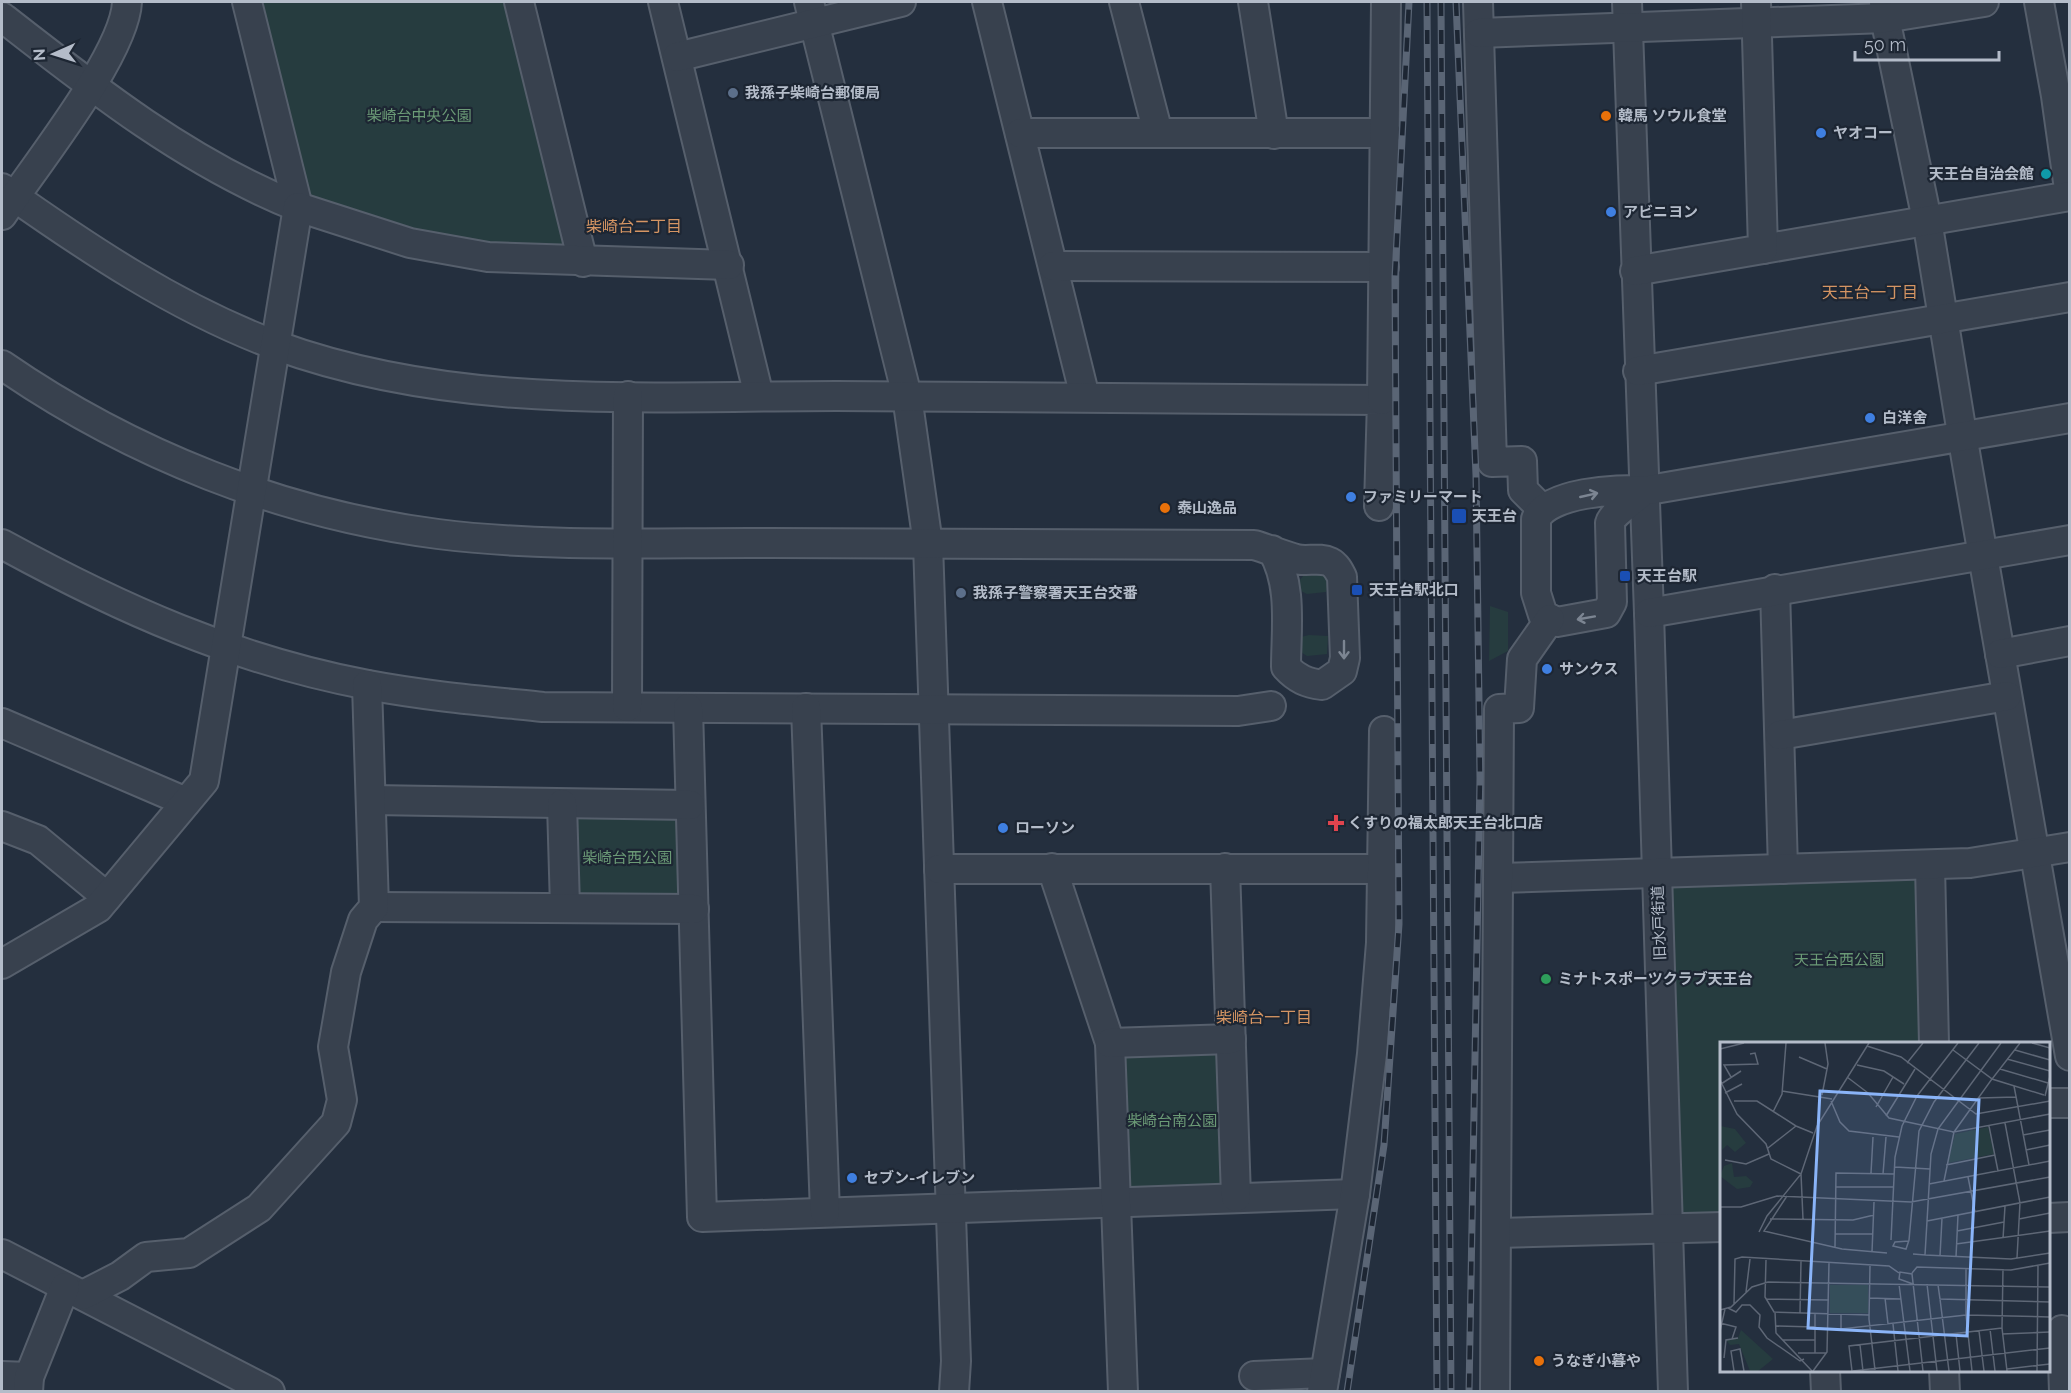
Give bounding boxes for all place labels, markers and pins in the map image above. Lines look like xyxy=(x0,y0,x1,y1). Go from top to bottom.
place label: 我孫子柴崎台郵便局 xyxy=(745,84,880,102)
marker: 我孫子柴崎台郵便局 xyxy=(726,86,740,100)
place label: 韓馬 ソウル食堂 xyxy=(1618,107,1727,125)
marker: 韓馬 ソウル食堂 xyxy=(1599,109,1613,123)
place label: ヤオコー xyxy=(1833,124,1893,142)
marker: ヤオコー xyxy=(1814,126,1828,140)
place label: 天王台自治会館 xyxy=(1929,165,2034,183)
marker: 天王台自治会館 xyxy=(2039,167,2053,181)
place label: アビニヨン xyxy=(1623,203,1698,221)
marker: アビニヨン xyxy=(1604,205,1618,219)
place label: 白洋舍 xyxy=(1882,409,1928,427)
marker: 白洋舍 xyxy=(1863,411,1877,425)
place label: ファミリーマート xyxy=(1363,488,1483,506)
marker: ファミリーマート xyxy=(1344,490,1358,504)
place label: 泰山逸品 xyxy=(1177,499,1237,517)
marker: 泰山逸品 xyxy=(1158,501,1172,515)
marker: 天王台 xyxy=(1450,507,1468,525)
place label: 天王台 xyxy=(1472,507,1517,525)
place label: 天王台駅 xyxy=(1637,567,1697,585)
marker: 天王台駅 xyxy=(1618,569,1632,583)
place label: 天王台駅北口 xyxy=(1369,581,1459,599)
marker: 天王台駅北口 xyxy=(1350,583,1364,597)
place label: 我孫子警察署天王台交番 xyxy=(973,584,1138,602)
marker: 我孫子警察署天王台交番 xyxy=(954,586,968,600)
place label: サンクス xyxy=(1559,660,1619,678)
marker: サンクス xyxy=(1540,662,1554,676)
place label: くすりの福太郎天王台北口店 xyxy=(1348,814,1543,832)
marker: くすりの福太郎天王台北口店 xyxy=(1329,816,1343,830)
place label: ローソン xyxy=(1015,819,1075,837)
marker: ローソン xyxy=(996,821,1010,835)
place label: ミナトスポーツクラブ天王台 xyxy=(1558,970,1753,988)
marker: ミナトスポーツクラブ天王台 xyxy=(1539,972,1553,986)
place label: セブン-イレブン xyxy=(864,1169,975,1187)
marker: セブン-イレブン xyxy=(845,1171,859,1185)
place label: うなぎ小暮や xyxy=(1551,1352,1641,1370)
marker: うなぎ小暮や xyxy=(1532,1354,1546,1368)

